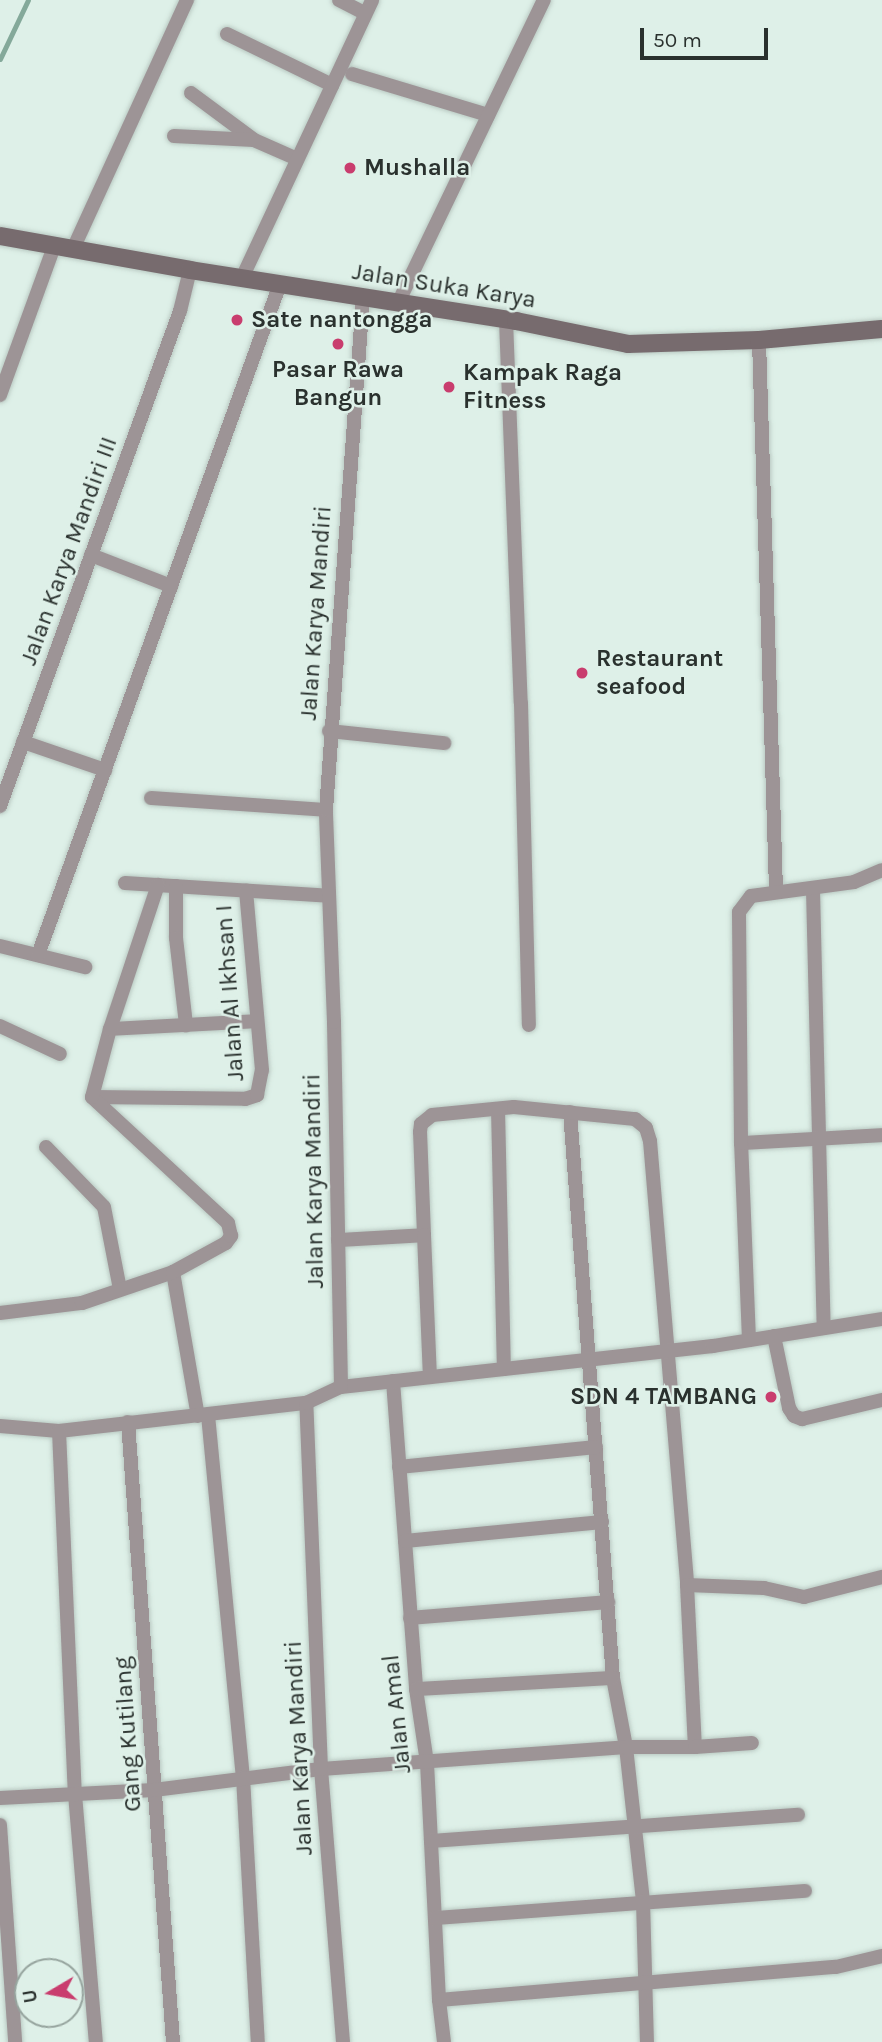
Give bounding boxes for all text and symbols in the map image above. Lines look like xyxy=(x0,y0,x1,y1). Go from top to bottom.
scale bar xyxy=(644,14,772,58)
text: 50 m xyxy=(653,28,702,52)
place label: Mushalla xyxy=(364,154,470,182)
marker: Mushalla xyxy=(342,160,358,176)
street label: Jalan Suka Karya xyxy=(350,257,538,315)
place label: Sate nantongga xyxy=(251,306,433,334)
marker: Sate nantongga xyxy=(229,312,245,328)
marker: Pasar Rawa Bangun xyxy=(330,336,346,352)
place label: Pasar Rawa Bangun xyxy=(272,356,404,412)
place label: Kampak Raga Fitness xyxy=(463,359,622,415)
marker: Kampak Raga Fitness xyxy=(441,379,457,395)
street label: Jalan Karya Mandiri III xyxy=(14,433,124,669)
street label: Jalan Karya Mandiri xyxy=(294,505,338,721)
place label: Restaurant seafood xyxy=(596,645,723,701)
marker: Restaurant seafood xyxy=(574,665,590,681)
street label: Jalan Al Ikhsan I xyxy=(209,904,251,1082)
street label: Jalan Karya Mandiri xyxy=(298,1073,330,1289)
place label: SDN 4 TAMBANG xyxy=(570,1383,757,1411)
marker: SDN 4 TAMBANG xyxy=(763,1389,779,1405)
street label: Jalan Karya Mandiri xyxy=(279,1640,319,1856)
street label: Jalan Amal xyxy=(376,1653,418,1775)
street label: Gang Kutilang xyxy=(108,1655,148,1813)
north arrow xyxy=(14,1958,84,2028)
text: U xyxy=(18,1988,42,2005)

